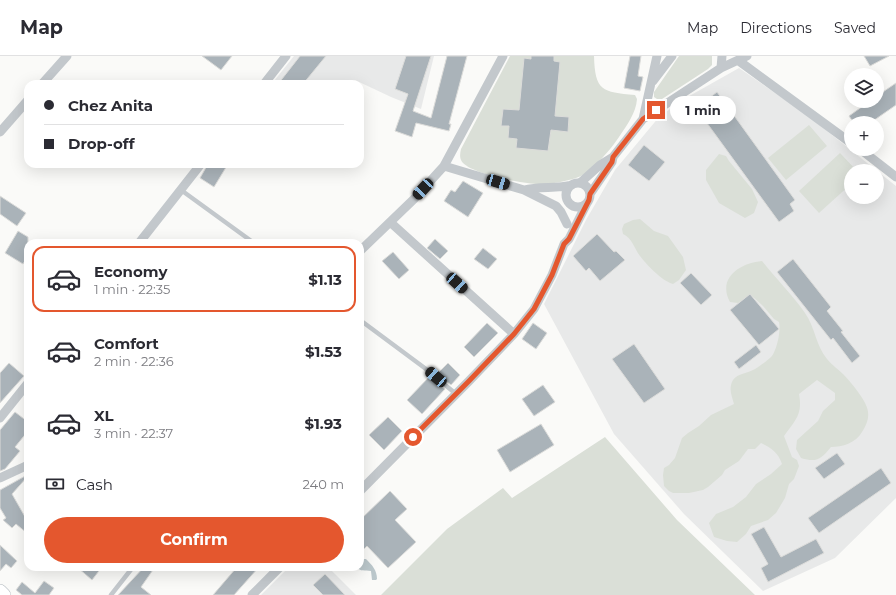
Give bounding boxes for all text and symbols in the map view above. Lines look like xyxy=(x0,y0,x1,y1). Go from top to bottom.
text: Map xyxy=(20,16,63,39)
text: Map xyxy=(687,19,718,37)
text: Directions xyxy=(740,19,812,37)
text: Saved xyxy=(834,19,876,37)
map controls xyxy=(844,68,884,204)
button: layers xyxy=(844,68,884,108)
text: Chez Anita xyxy=(68,96,153,115)
callout: 1 min xyxy=(670,96,736,124)
route end xyxy=(647,101,665,119)
text: 1 min xyxy=(685,102,721,118)
button: + xyxy=(844,116,884,156)
text: Drop-off xyxy=(68,134,135,153)
button: − xyxy=(844,164,884,204)
car xyxy=(485,173,511,191)
car xyxy=(410,176,436,202)
icon: car xyxy=(46,261,82,297)
text: Economy xyxy=(94,262,167,281)
text: $1.13 xyxy=(308,270,342,289)
car xyxy=(444,271,470,295)
text: 1 min · 22:35 xyxy=(94,281,170,297)
icon: car xyxy=(46,333,82,369)
text: Comfort xyxy=(94,334,159,353)
text: $1.53 xyxy=(305,342,342,361)
text: 2 min · 22:36 xyxy=(94,353,174,369)
car xyxy=(423,365,449,389)
icon: car xyxy=(46,405,82,441)
text: XL xyxy=(94,406,113,425)
text: $1.93 xyxy=(304,414,342,433)
text: 3 min · 22:37 xyxy=(94,425,173,441)
route start xyxy=(404,428,422,446)
icon: cash xyxy=(44,473,66,495)
text: Cash xyxy=(76,475,113,494)
text: 240 m xyxy=(303,476,344,492)
button: Confirm xyxy=(44,517,344,563)

